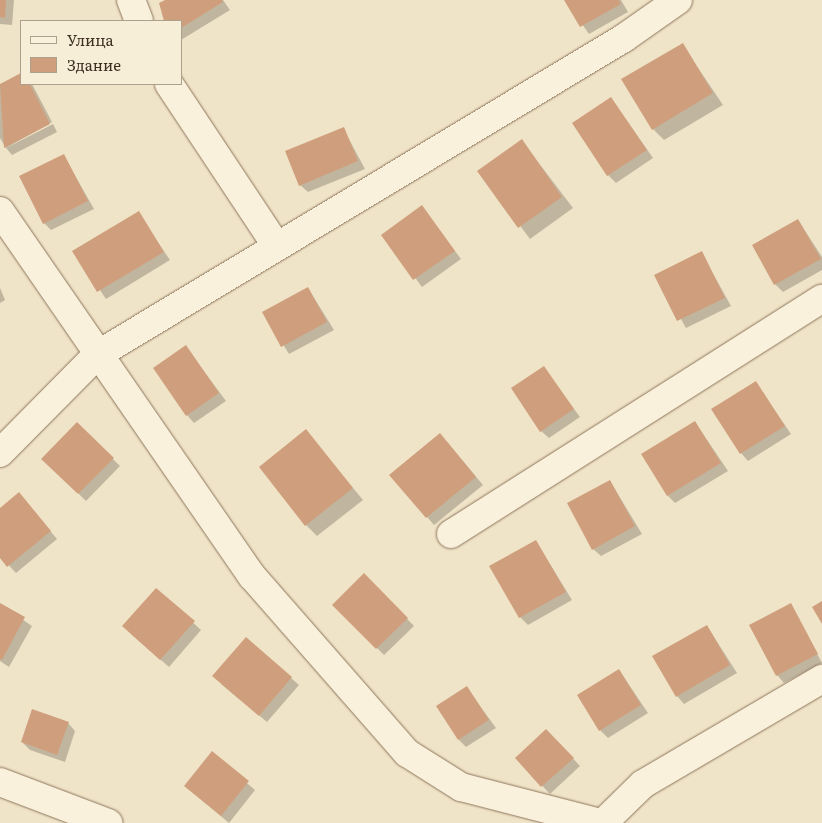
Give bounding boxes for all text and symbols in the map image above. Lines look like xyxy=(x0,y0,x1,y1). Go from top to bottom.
legend xyxy=(20,20,182,85)
text: Улица xyxy=(67,28,114,51)
text: Здание xyxy=(67,53,121,76)

